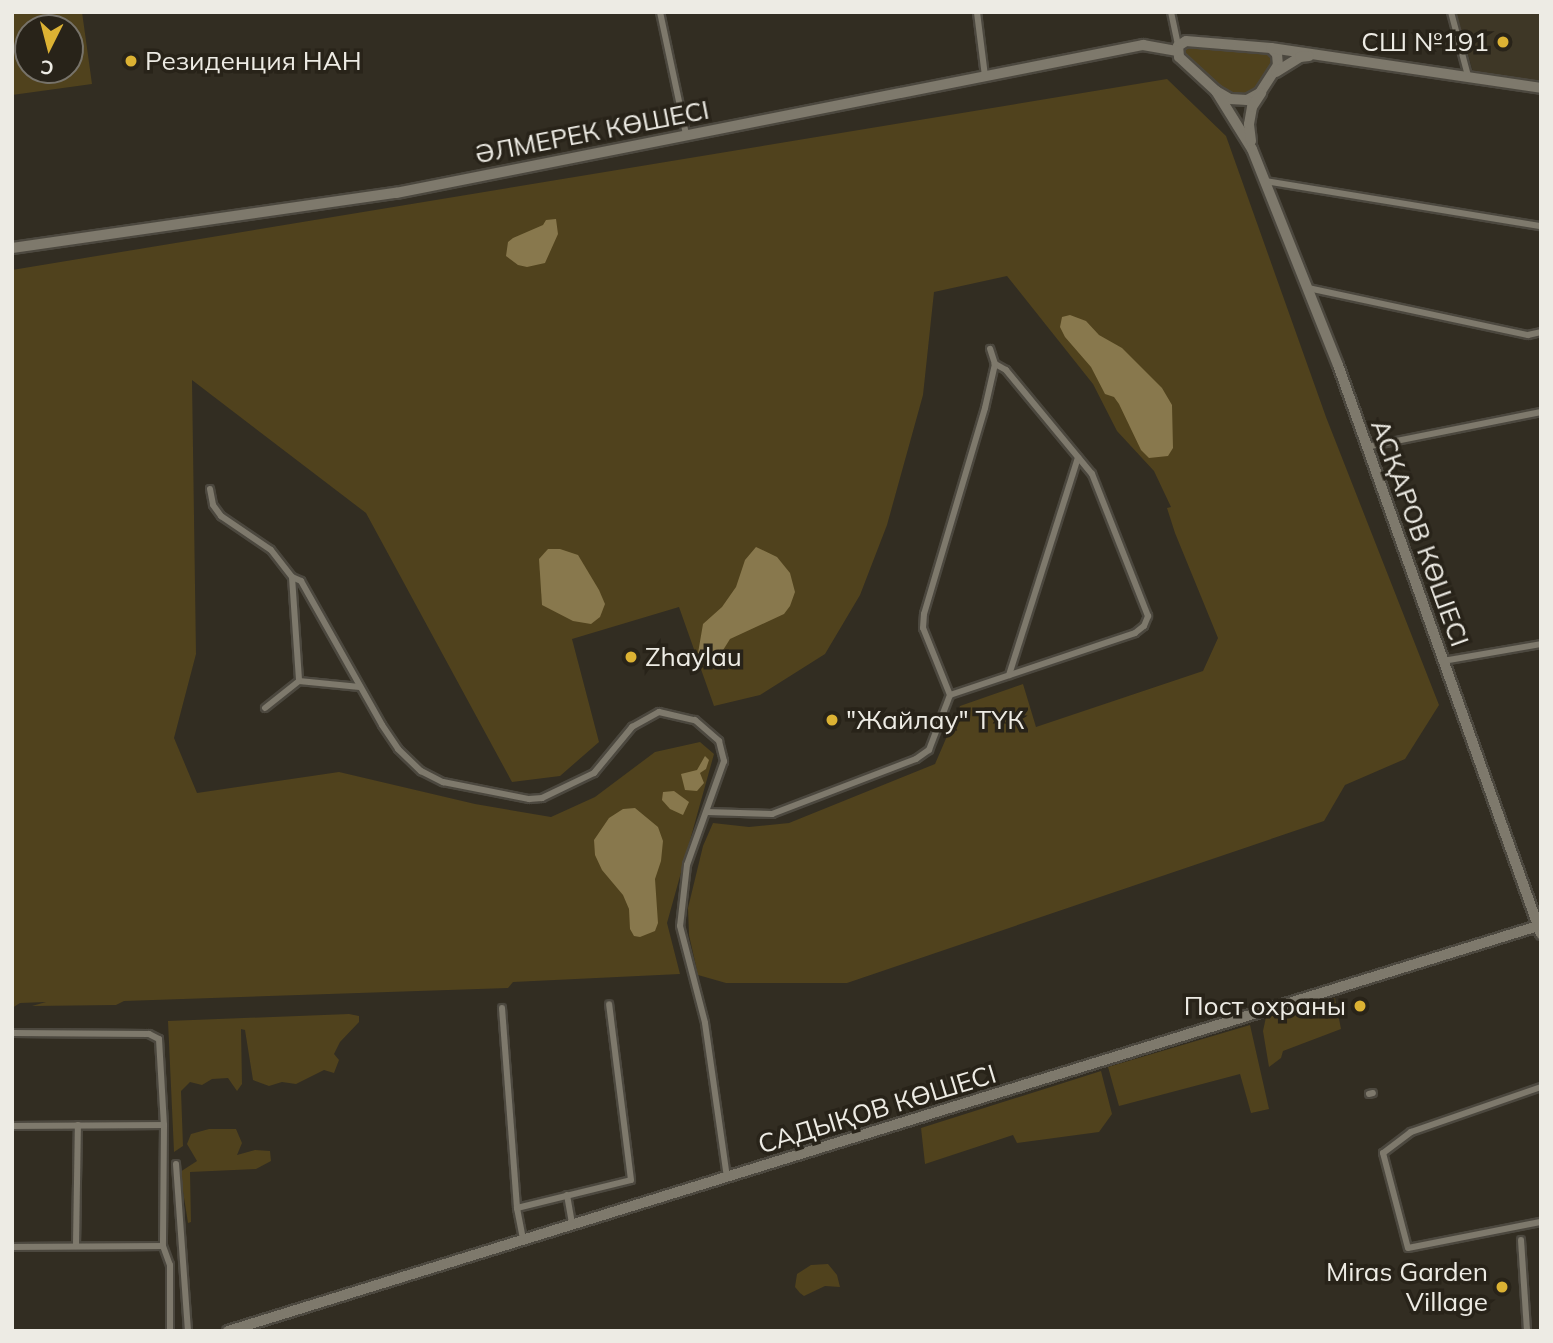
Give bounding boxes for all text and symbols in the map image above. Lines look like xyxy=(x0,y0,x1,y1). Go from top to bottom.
north arrow xyxy=(14,14,84,84)
place label: СШ №191 xyxy=(1361,26,1489,58)
marker: СШ №191 xyxy=(1495,34,1511,50)
place label: Резиденция НАН xyxy=(145,45,362,77)
marker: Резиденция НАН xyxy=(123,53,139,69)
text: С xyxy=(39,55,55,81)
street label: ӘЛМЕРЕК КӨШЕСІ xyxy=(472,94,712,170)
street label: АСҚАРОВ КӨШЕСІ xyxy=(1364,415,1476,651)
place label: Zhaylau xyxy=(645,641,742,673)
marker: Zhaylau xyxy=(623,649,639,665)
place label: "Жайлау" ТҮК xyxy=(846,704,1024,736)
marker: "Жайлау" ТҮК xyxy=(824,712,840,728)
place label: Пост охраны xyxy=(1184,990,1346,1022)
marker: Пост охраны xyxy=(1352,998,1368,1014)
street label: САДЫҚОВ КӨШЕСІ xyxy=(754,1058,1000,1160)
place label: Miras Garden Village xyxy=(1326,1256,1488,1318)
marker: Miras Garden Village xyxy=(1494,1279,1510,1295)

